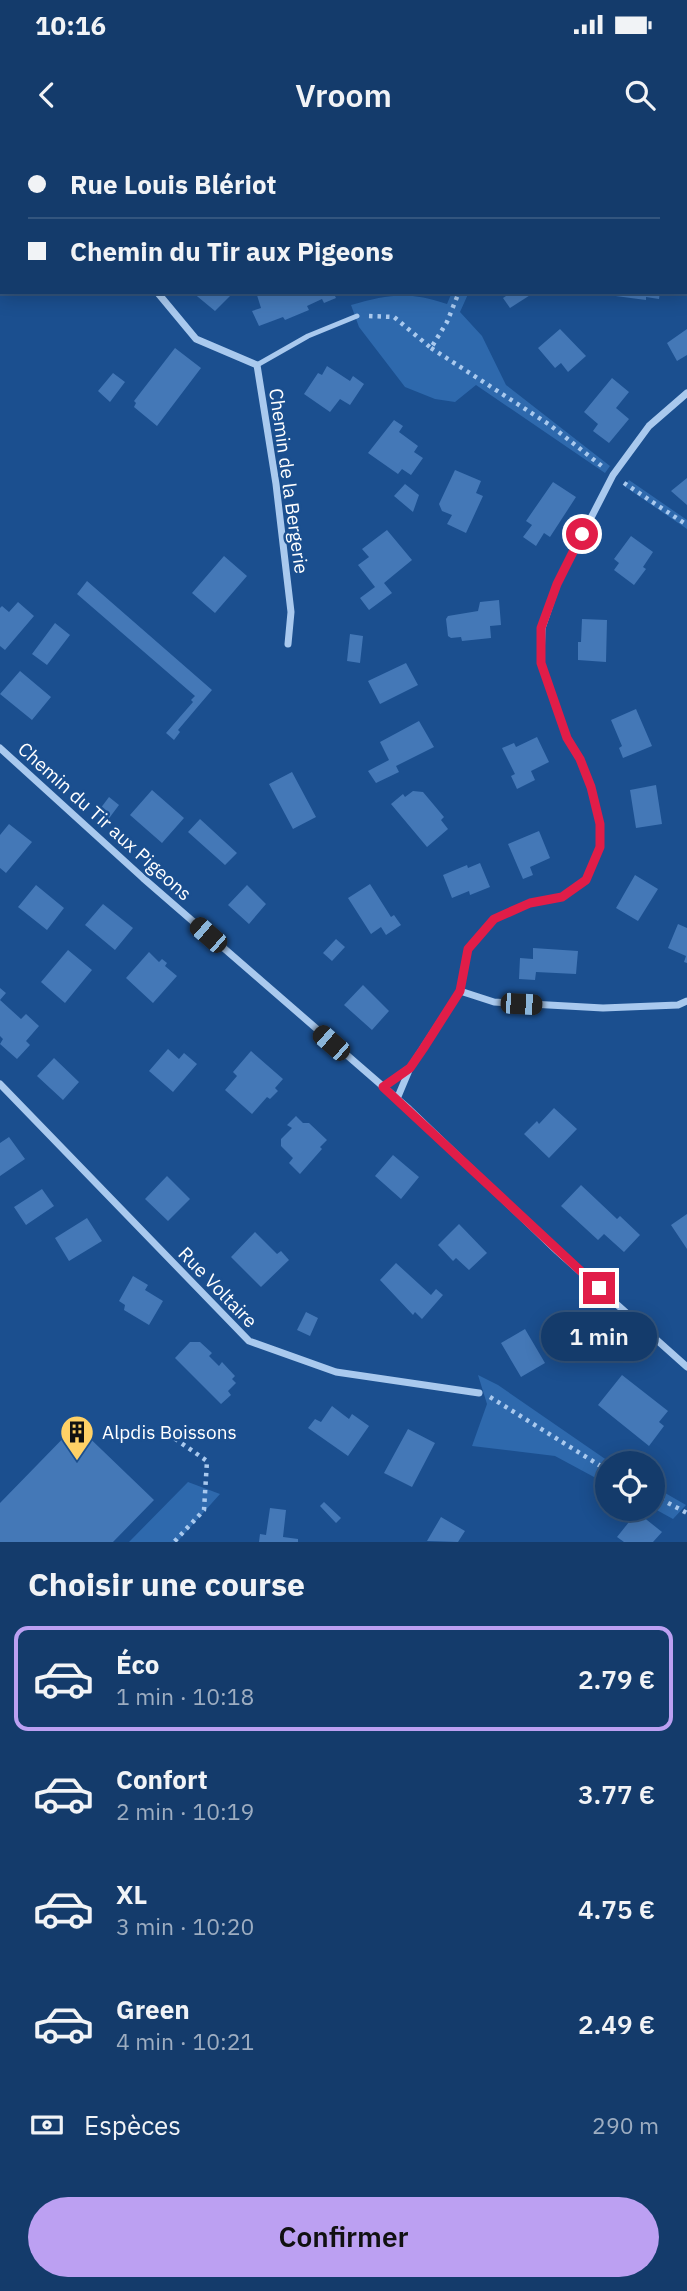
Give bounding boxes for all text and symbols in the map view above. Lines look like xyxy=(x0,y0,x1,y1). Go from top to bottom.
text: 10:16 xyxy=(35,8,106,42)
text: Vroom xyxy=(295,74,392,116)
icon: back xyxy=(28,76,66,114)
icon: search xyxy=(621,76,659,114)
text: Rue Louis Blériot xyxy=(70,167,276,201)
text: Chemin du Tir aux Pigeons xyxy=(70,234,394,268)
street label: Chemin de la Bergerie xyxy=(264,387,314,575)
route start xyxy=(566,518,598,550)
street label: Chemin du Tir aux Pigeons xyxy=(13,737,197,905)
car xyxy=(186,913,231,957)
car xyxy=(500,992,543,1016)
car xyxy=(309,1021,354,1065)
street label: Rue Voltaire xyxy=(173,1241,263,1333)
route end xyxy=(583,1272,615,1304)
callout: 1 min xyxy=(541,1312,657,1362)
text: 1 min xyxy=(569,1321,629,1351)
building icon: Alpdis Boissons xyxy=(58,1413,96,1462)
place label: Alpdis Boissons xyxy=(102,1420,237,1444)
map controls xyxy=(595,1451,665,1521)
button: locate xyxy=(595,1451,665,1521)
text: Choisir une course xyxy=(28,1563,305,1605)
icon: car xyxy=(32,1647,95,1710)
text: Éco xyxy=(116,1647,160,1681)
text: 2.79 € xyxy=(578,1662,655,1696)
text: 1 min · 10:18 xyxy=(116,1681,254,1711)
icon: car xyxy=(32,1762,95,1825)
text: Confort xyxy=(116,1762,208,1796)
text: 3.77 € xyxy=(578,1777,655,1811)
text: 2 min · 10:19 xyxy=(116,1796,254,1826)
icon: car xyxy=(32,1877,95,1940)
text: XL xyxy=(116,1877,147,1911)
text: 4.75 € xyxy=(578,1892,655,1926)
text: 3 min · 10:20 xyxy=(116,1911,254,1941)
icon: car xyxy=(32,1992,95,2055)
text: Green xyxy=(116,1992,190,2026)
text: 2.49 € xyxy=(578,2007,655,2041)
text: 4 min · 10:21 xyxy=(116,2026,254,2056)
icon: cash xyxy=(28,2106,66,2144)
text: Espèces xyxy=(84,2108,181,2142)
text: 290 m xyxy=(592,2110,659,2140)
button: Confirmer xyxy=(28,2197,659,2277)

